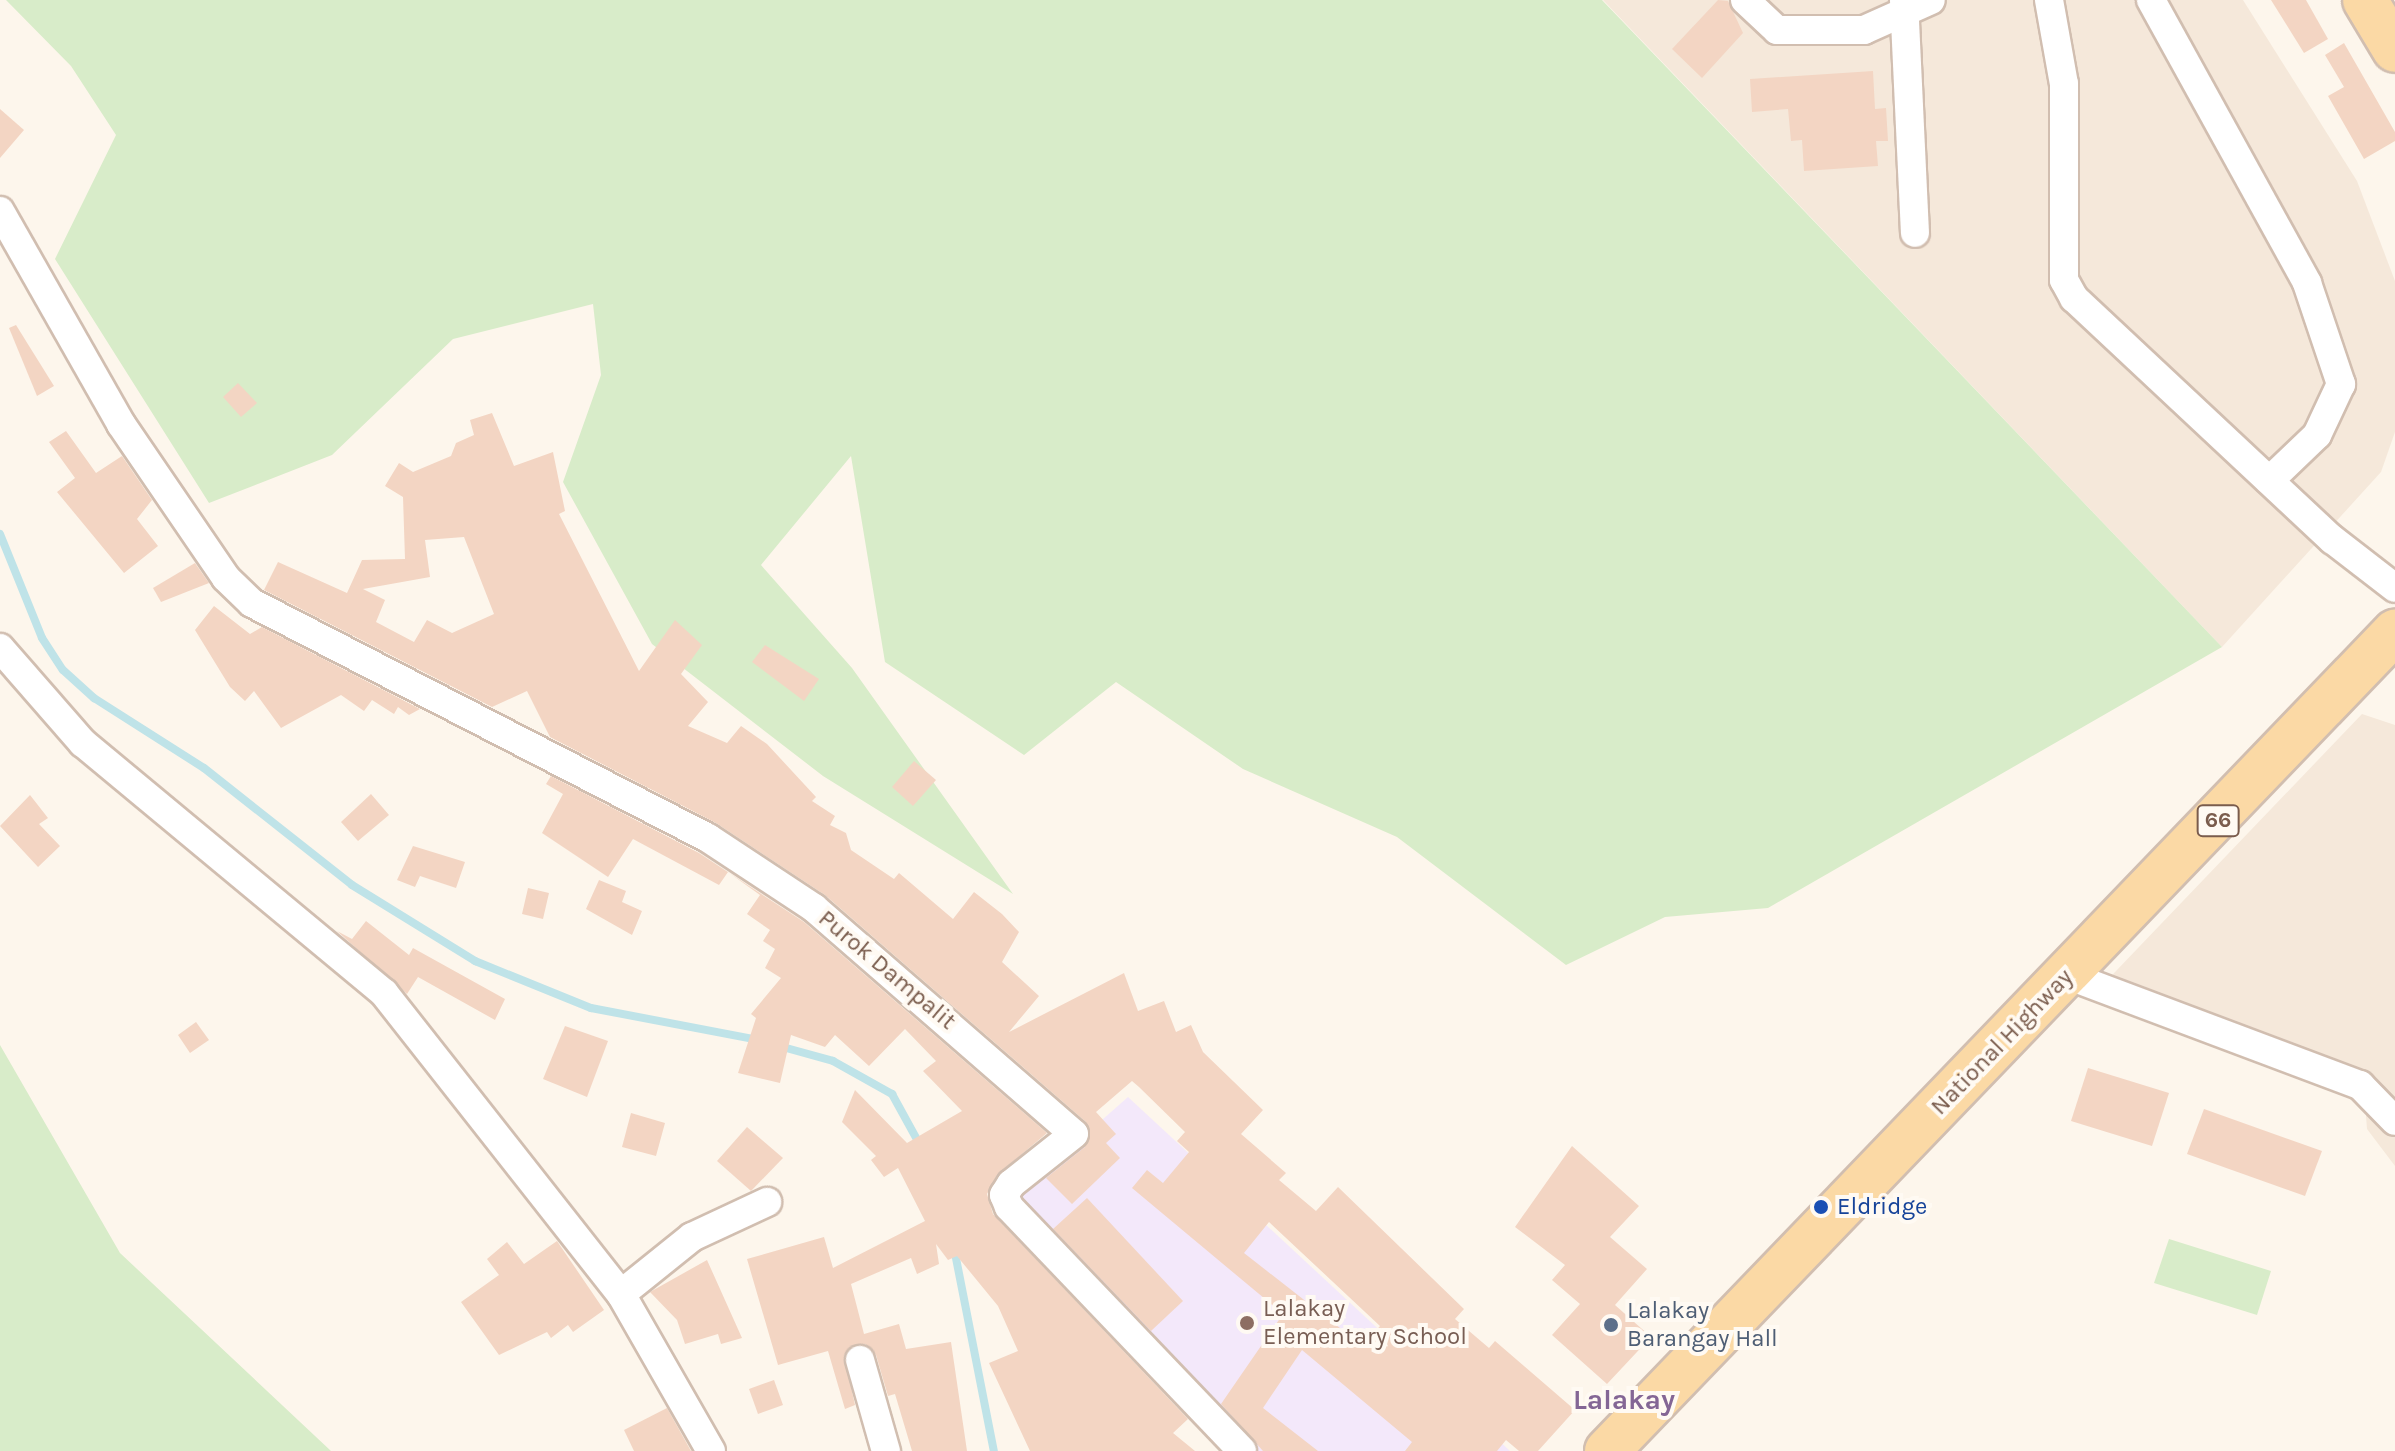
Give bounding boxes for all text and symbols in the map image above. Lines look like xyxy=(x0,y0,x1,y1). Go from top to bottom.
road number: 66 xyxy=(2196,803,2240,839)
street label: Purok Dampalit xyxy=(812,904,962,1036)
street label: National Highway xyxy=(1925,963,2079,1121)
place label: Eldridge xyxy=(1837,1193,1927,1221)
marker: Eldridge xyxy=(1812,1198,1830,1216)
place label: Lalakay Elementary School xyxy=(1263,1295,1467,1351)
place label: Lalakay Barangay Hall xyxy=(1627,1297,1778,1353)
marker: Lalakay Elementary School xyxy=(1238,1314,1256,1332)
marker: Lalakay Barangay Hall xyxy=(1602,1316,1620,1334)
district label: Lalakay xyxy=(1573,1383,1675,1417)

